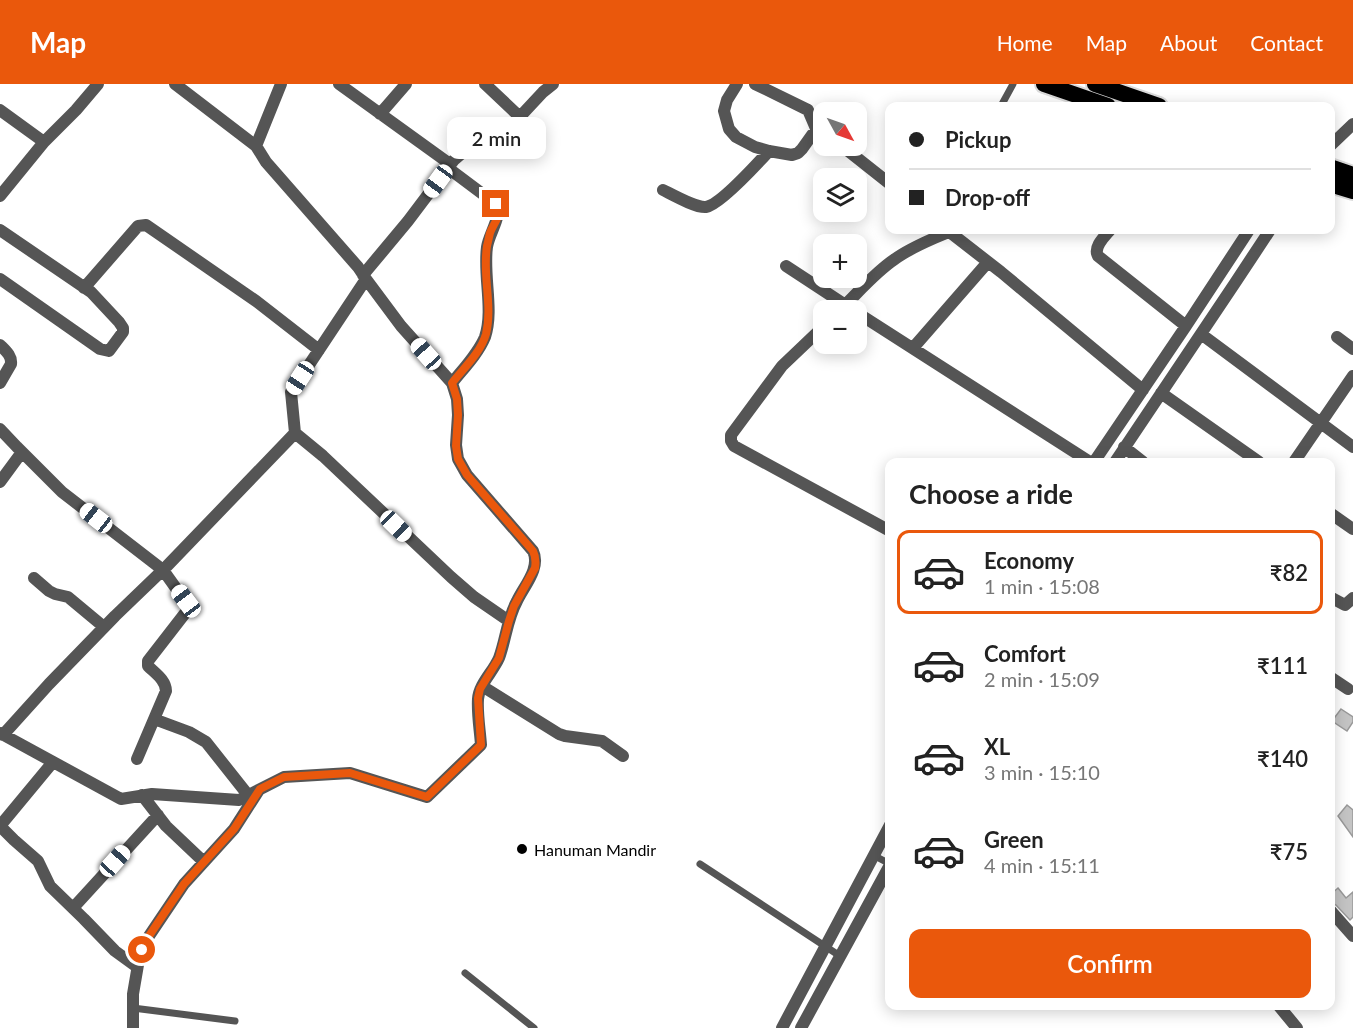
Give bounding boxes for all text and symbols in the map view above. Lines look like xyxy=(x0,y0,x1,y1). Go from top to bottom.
text: Map xyxy=(30,25,86,59)
text: Home xyxy=(997,30,1053,55)
text: Map xyxy=(1086,30,1127,55)
text: About xyxy=(1160,30,1217,55)
text: Contact xyxy=(1250,30,1323,55)
north arrow xyxy=(813,102,867,156)
map controls xyxy=(813,102,867,354)
callout: 2 min xyxy=(446,117,546,159)
text: 2 min xyxy=(472,126,521,150)
text: Pickup xyxy=(945,126,1011,153)
car xyxy=(420,161,456,201)
button: layers xyxy=(813,168,867,222)
text: Drop-off xyxy=(945,184,1030,211)
route end xyxy=(482,190,509,217)
button: + xyxy=(813,234,867,288)
button: − xyxy=(813,300,867,354)
car xyxy=(407,335,445,373)
car xyxy=(283,358,317,398)
text: Choose a ride xyxy=(909,477,1073,510)
car xyxy=(76,500,116,536)
car xyxy=(377,507,415,545)
icon: car xyxy=(912,545,966,599)
text: Economy xyxy=(984,547,1074,574)
text: ₹82 xyxy=(1270,559,1308,586)
text: 1 min · 15:08 xyxy=(984,574,1100,598)
car xyxy=(168,581,204,621)
icon: car xyxy=(912,638,966,692)
text: Comfort xyxy=(984,640,1066,667)
text: ₹111 xyxy=(1257,652,1308,679)
text: 2 min · 15:09 xyxy=(984,667,1100,691)
icon: car xyxy=(912,731,966,785)
text: XL xyxy=(984,733,1010,760)
text: ₹140 xyxy=(1257,745,1308,772)
text: 3 min · 15:10 xyxy=(984,760,1100,784)
icon: car xyxy=(912,824,966,878)
text: Green xyxy=(984,826,1044,853)
text: ₹75 xyxy=(1270,838,1308,865)
place label: Hanuman Mandir xyxy=(534,840,656,859)
car xyxy=(96,842,134,880)
marker: Hanuman Mandir xyxy=(515,842,529,856)
text: 4 min · 15:11 xyxy=(984,853,1100,877)
button: Confirm xyxy=(909,929,1311,998)
route start xyxy=(128,936,155,963)

